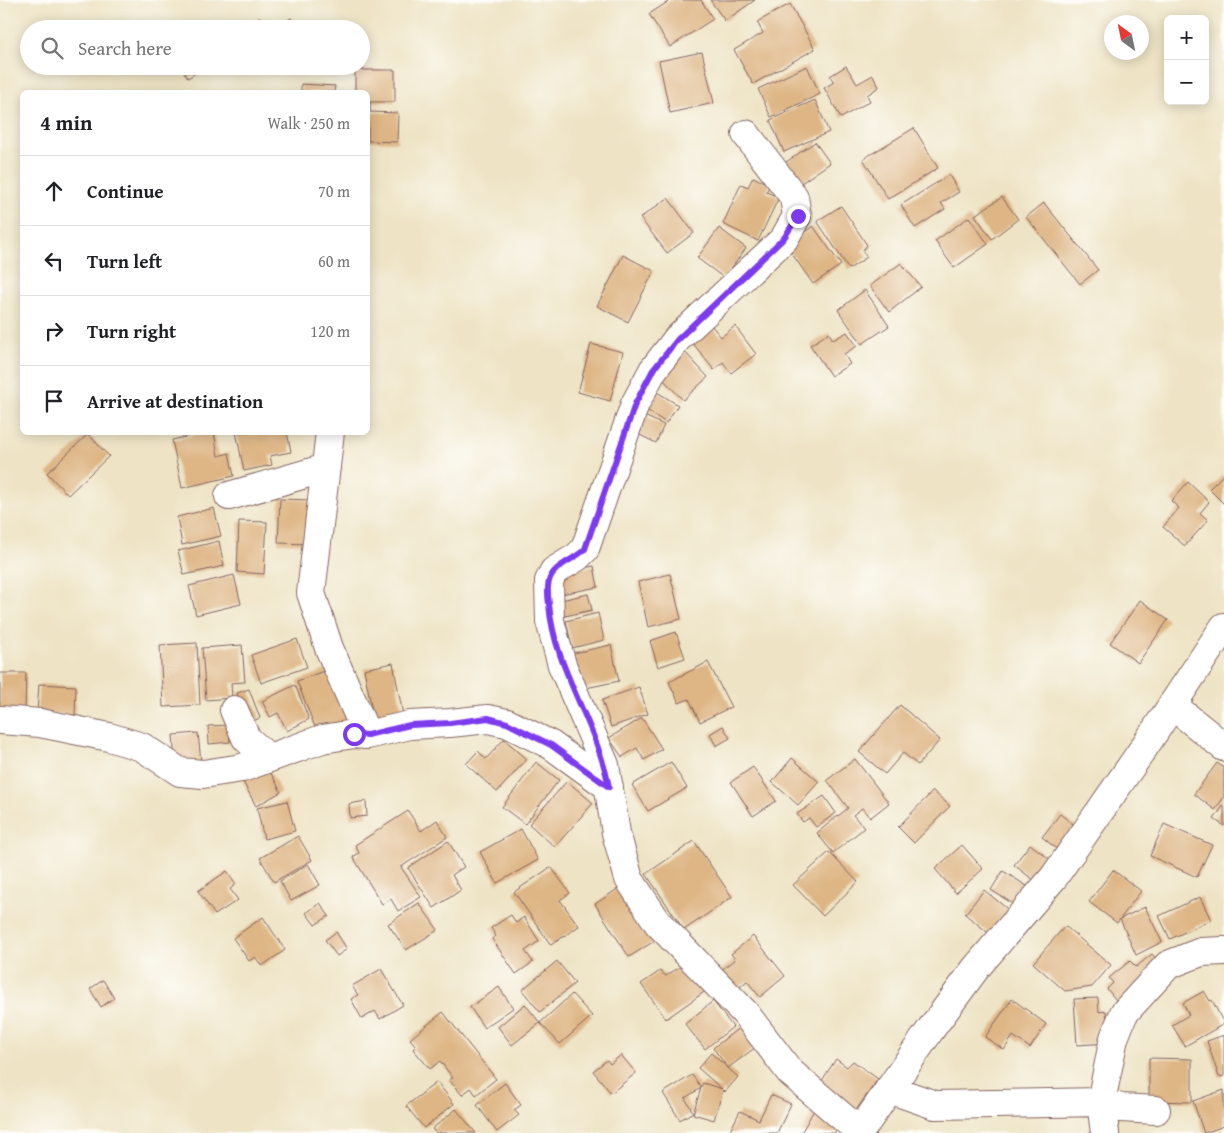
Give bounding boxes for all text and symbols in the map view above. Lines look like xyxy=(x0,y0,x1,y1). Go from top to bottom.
north arrow xyxy=(1104,15,1149,60)
map controls xyxy=(1164,15,1209,105)
button: + xyxy=(1164,15,1209,60)
search box xyxy=(20,20,370,75)
icon: search xyxy=(38,34,66,62)
text: Search here xyxy=(78,34,172,62)
button: − xyxy=(1164,60,1209,105)
text: 4 min xyxy=(40,107,92,138)
text: Walk · 250 m xyxy=(267,111,350,135)
icon: ahead xyxy=(40,177,68,205)
text: Continue xyxy=(87,177,164,205)
text: 70 m xyxy=(318,179,350,203)
route end xyxy=(787,205,810,228)
icon: left xyxy=(40,247,68,275)
text: Turn left xyxy=(87,247,162,275)
text: 60 m xyxy=(318,249,350,273)
icon: right xyxy=(40,317,68,345)
text: Turn right xyxy=(87,317,176,345)
text: 120 m xyxy=(310,319,350,343)
icon: arrive xyxy=(40,387,68,415)
text: Arrive at destination xyxy=(87,387,263,415)
route start xyxy=(343,723,366,746)

